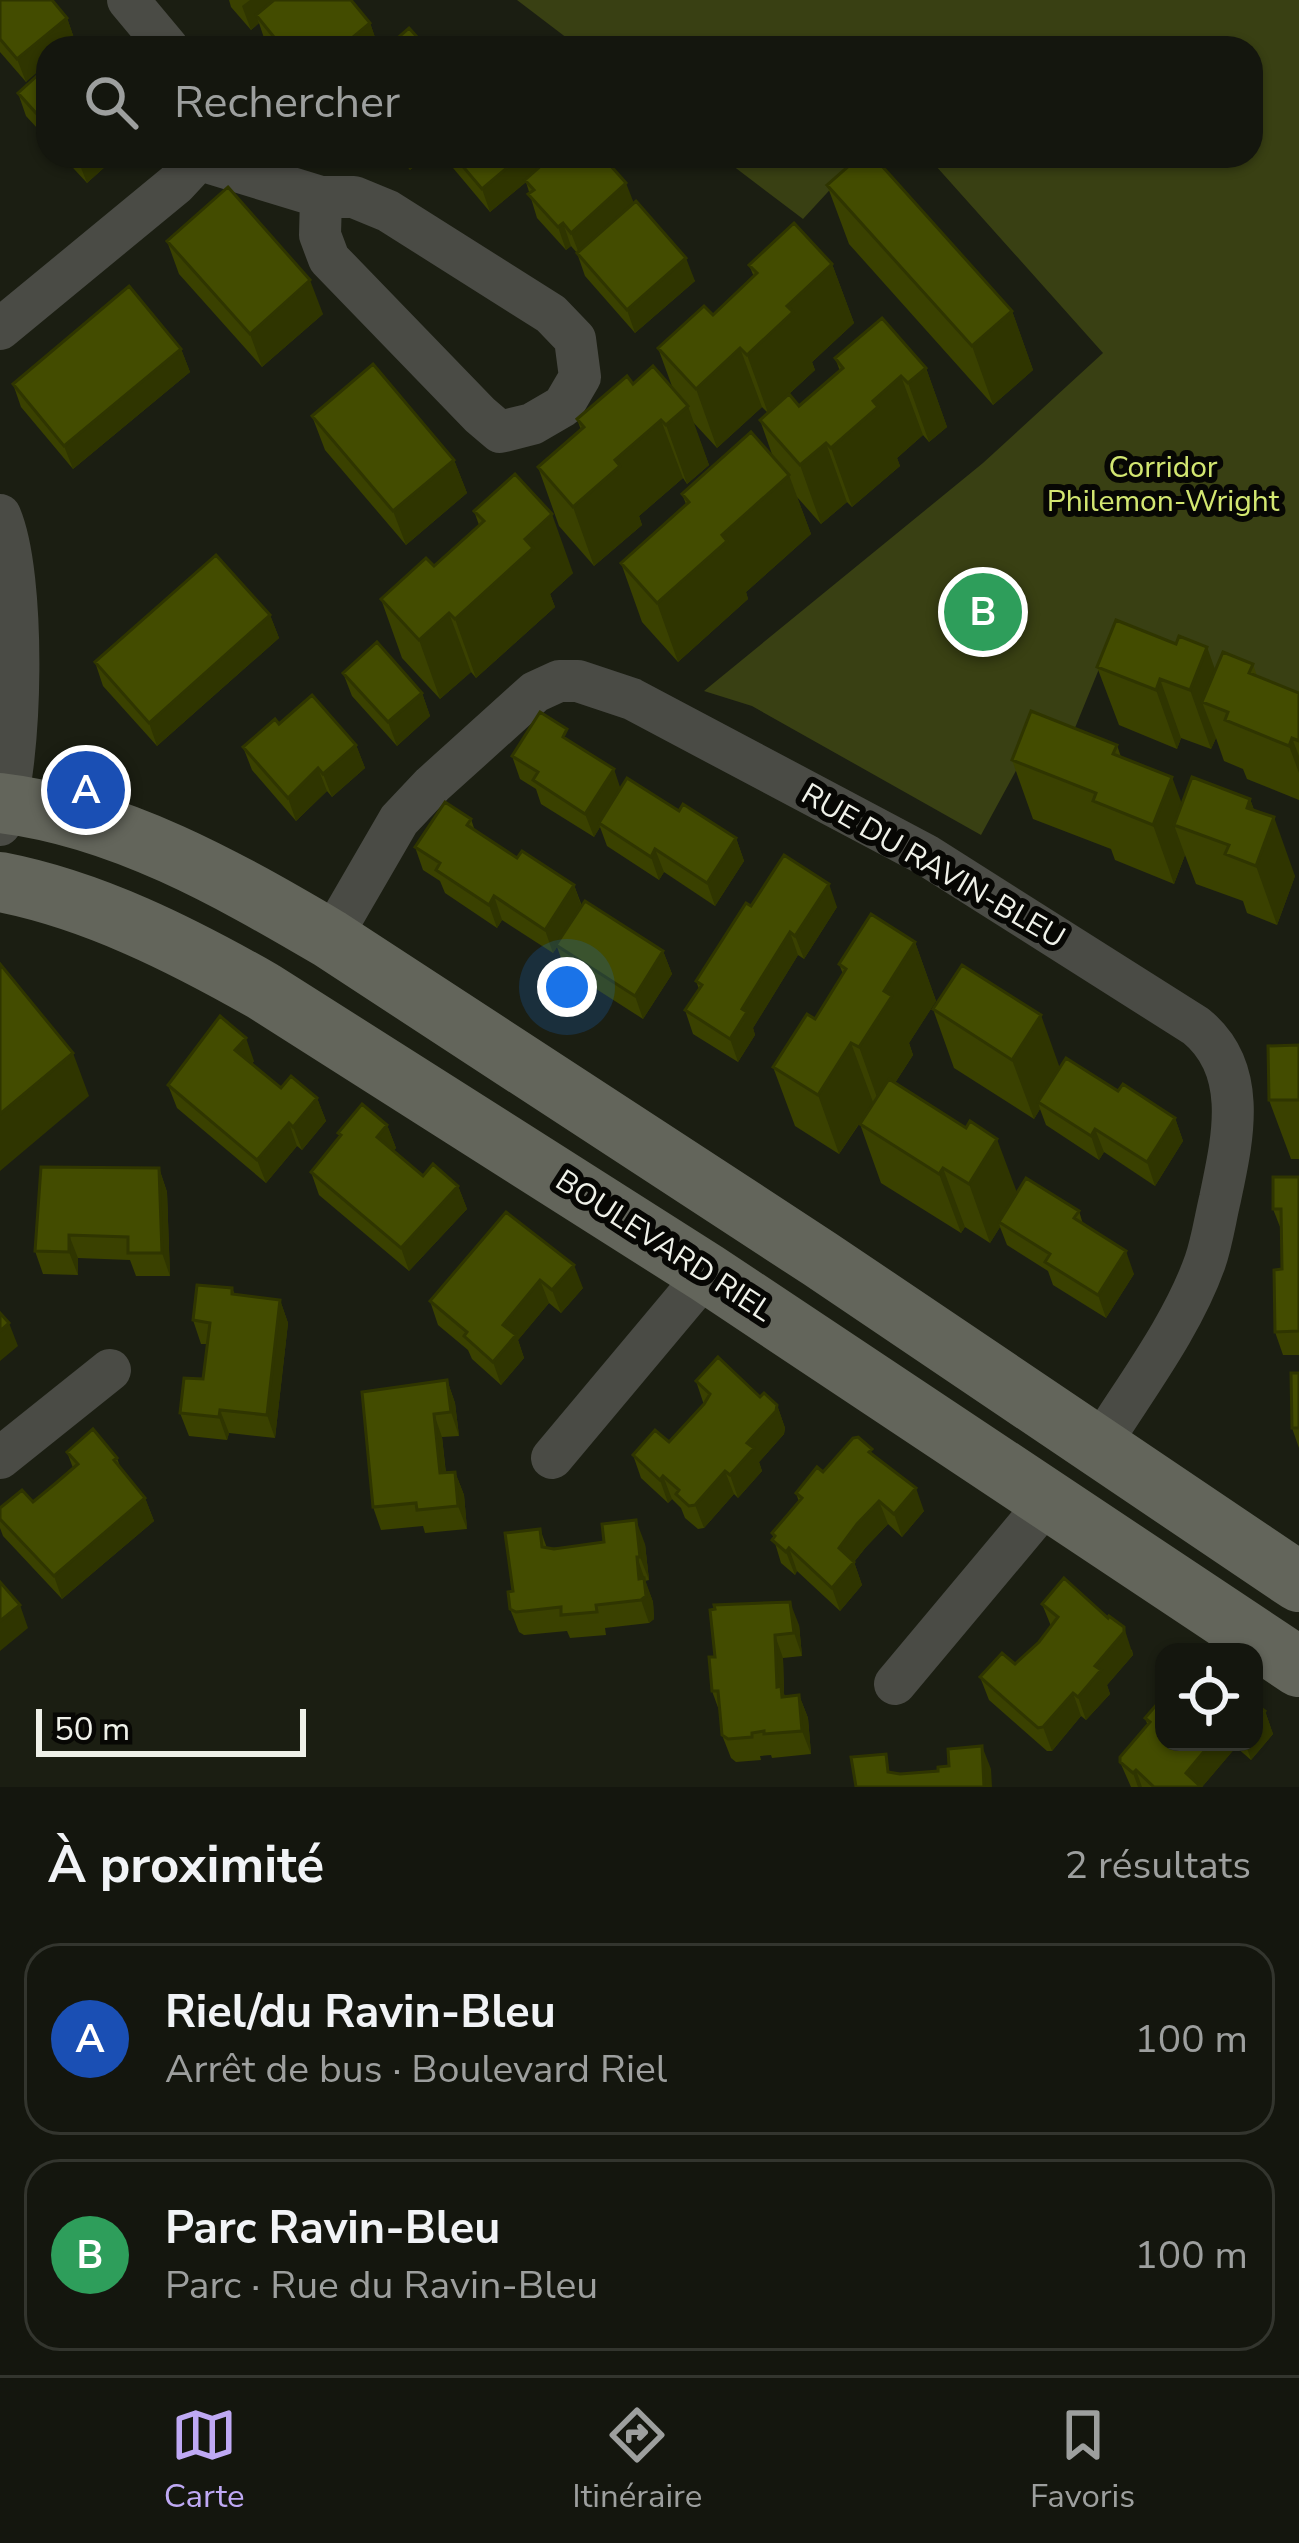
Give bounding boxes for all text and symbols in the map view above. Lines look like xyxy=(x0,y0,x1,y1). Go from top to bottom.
search box xyxy=(36,36,1263,168)
icon: search xyxy=(78,69,144,135)
text: Rechercher xyxy=(174,72,400,133)
park label: Corridor Philemon-Wright xyxy=(1047,447,1280,522)
pin: B xyxy=(944,567,1022,657)
pin: A xyxy=(47,745,125,835)
street label: RUE DU RAVIN-BLEU xyxy=(794,774,1072,958)
your location xyxy=(537,957,597,1017)
street label: BOULEVARD RIEL xyxy=(548,1160,780,1332)
map controls xyxy=(1155,1643,1263,1751)
button: locate xyxy=(1155,1643,1263,1751)
scale bar xyxy=(36,1703,306,1756)
text: 50 m xyxy=(54,1707,130,1752)
text: À proximité xyxy=(48,1830,324,1900)
text: 2 résultats xyxy=(1065,1839,1251,1892)
text: Riel/du Ravin-Bleu xyxy=(165,1982,556,2043)
text: A xyxy=(75,2013,105,2066)
text: 100 m xyxy=(1134,2013,1248,2066)
text: Arrêt de bus · Boulevard Riel xyxy=(165,2043,667,2096)
text: Parc Ravin-Bleu xyxy=(165,2198,500,2259)
text: B xyxy=(77,2229,103,2282)
text: 100 m xyxy=(1134,2229,1248,2282)
text: Parc · Rue du Ravin-Bleu xyxy=(165,2259,598,2312)
tab: Carte xyxy=(164,2402,245,2519)
tab: Itinéraire xyxy=(572,2402,702,2519)
tab: Favoris xyxy=(1030,2402,1135,2519)

